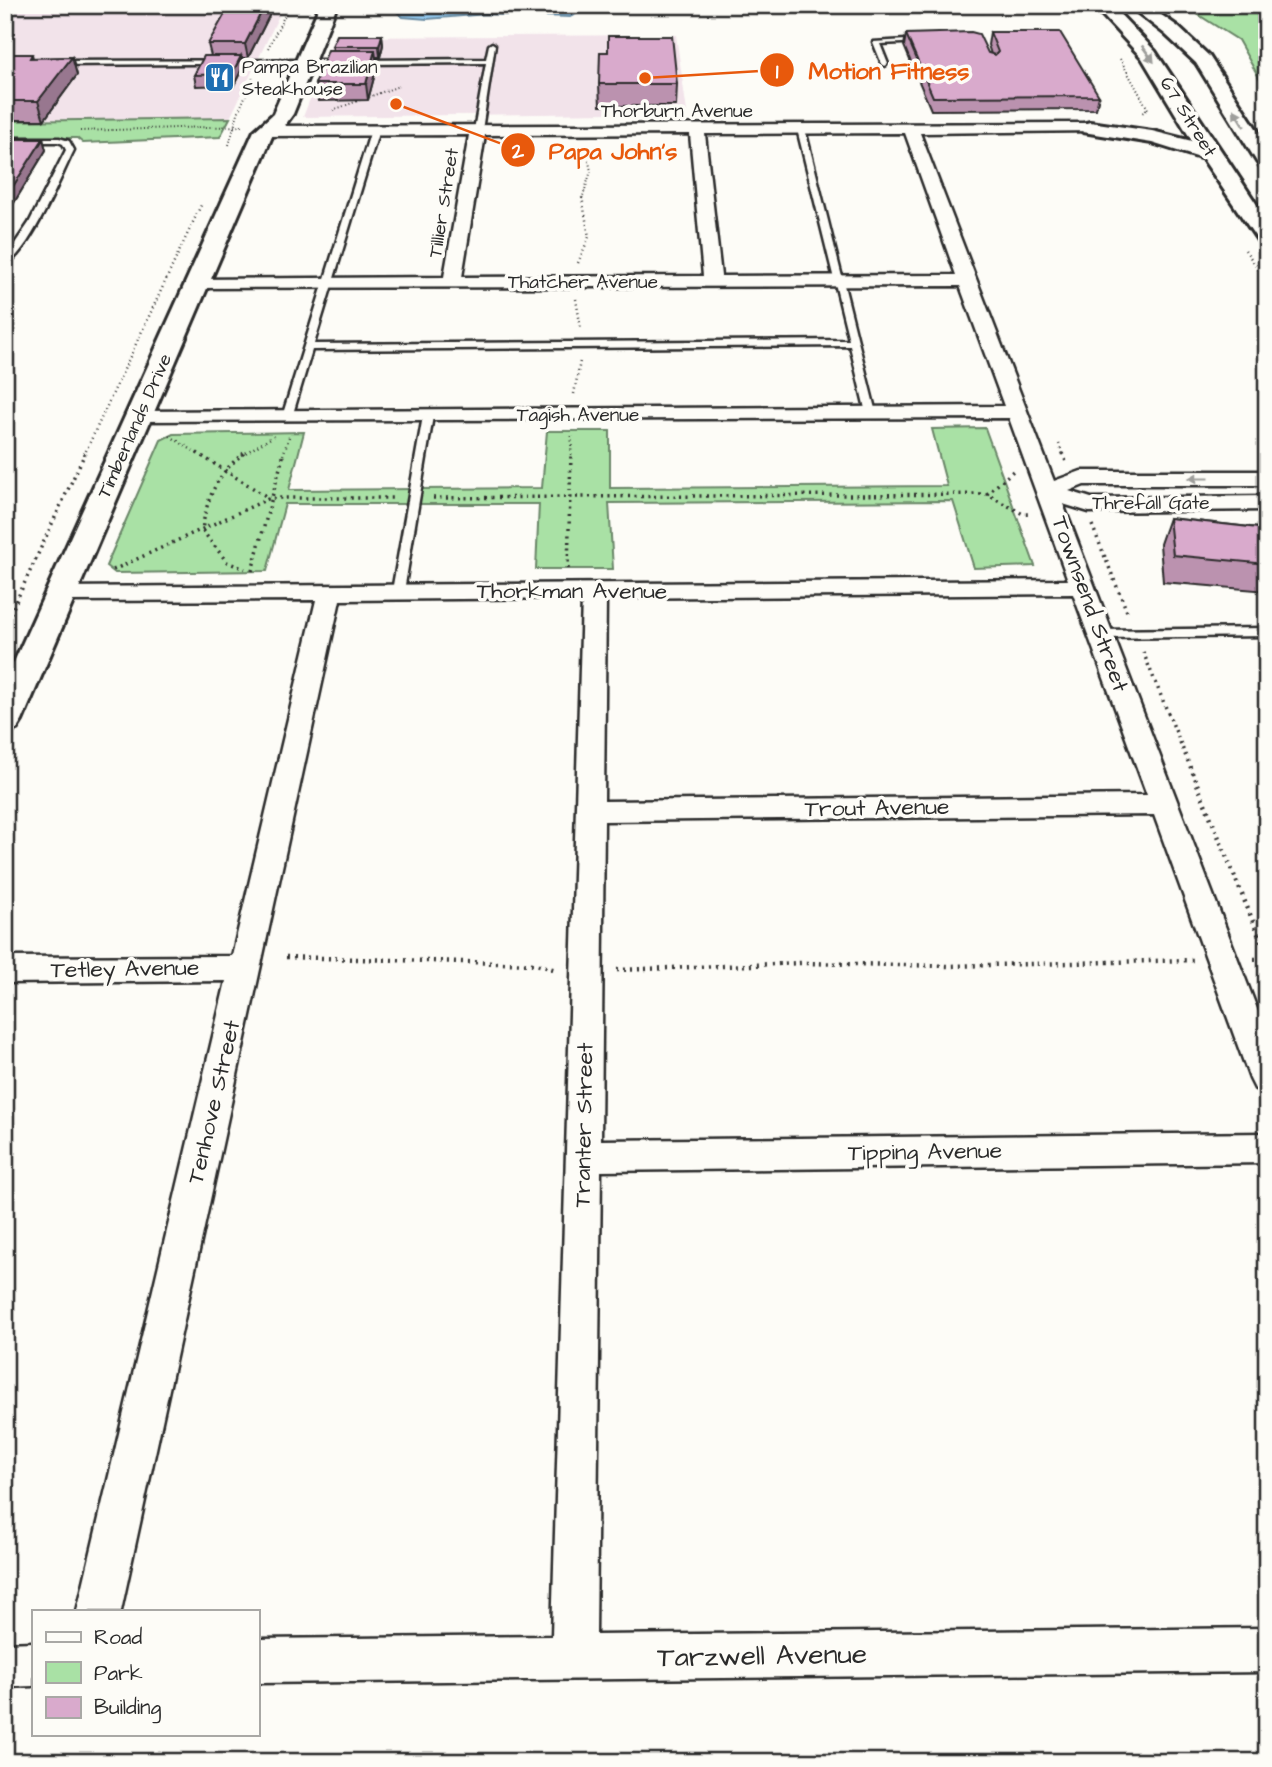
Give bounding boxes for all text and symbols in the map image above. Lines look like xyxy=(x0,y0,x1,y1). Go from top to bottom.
one-way arrow xyxy=(1141,45,1155,63)
callout: Motion Fitness xyxy=(759,48,983,93)
place label: Pampa Brazilian Steakhouse xyxy=(242,54,377,103)
text: Motion Fitness xyxy=(809,55,969,89)
text: 1 xyxy=(776,57,779,86)
restaurant icon: Pampa Brazilian Steakhouse xyxy=(202,61,236,95)
street label: 67 Street xyxy=(1153,72,1223,163)
street label: Thorburn Avenue xyxy=(601,98,753,125)
one-way arrow xyxy=(1232,109,1246,127)
callout: Papa John's xyxy=(500,128,692,173)
text: Papa John's xyxy=(549,135,677,169)
text: 2 xyxy=(511,137,525,166)
street label: Tillier Street xyxy=(422,146,466,260)
street label: Thatcher Avenue xyxy=(508,269,658,296)
street label: Timberlands Drive xyxy=(91,349,179,503)
street label: Tagish Avenue xyxy=(517,402,639,430)
one-way arrow xyxy=(1187,472,1209,484)
street label: Threfall Gate xyxy=(1092,490,1210,517)
street label: Townsend Street xyxy=(1043,512,1137,697)
street label: Thorkman Avenue xyxy=(477,575,667,607)
street label: Trout Avenue xyxy=(804,791,950,825)
street label: Tetley Avenue xyxy=(50,952,200,987)
street label: Tenhove Street xyxy=(180,1016,249,1187)
street label: Tranter Street xyxy=(567,1042,601,1208)
street label: Tipping Avenue xyxy=(848,1135,1002,1170)
legend xyxy=(32,1610,259,1736)
text: Road xyxy=(94,1623,142,1652)
street label: Tarzwell Avenue xyxy=(657,1635,867,1677)
text: Park xyxy=(94,1659,143,1688)
text: Building xyxy=(94,1693,162,1724)

